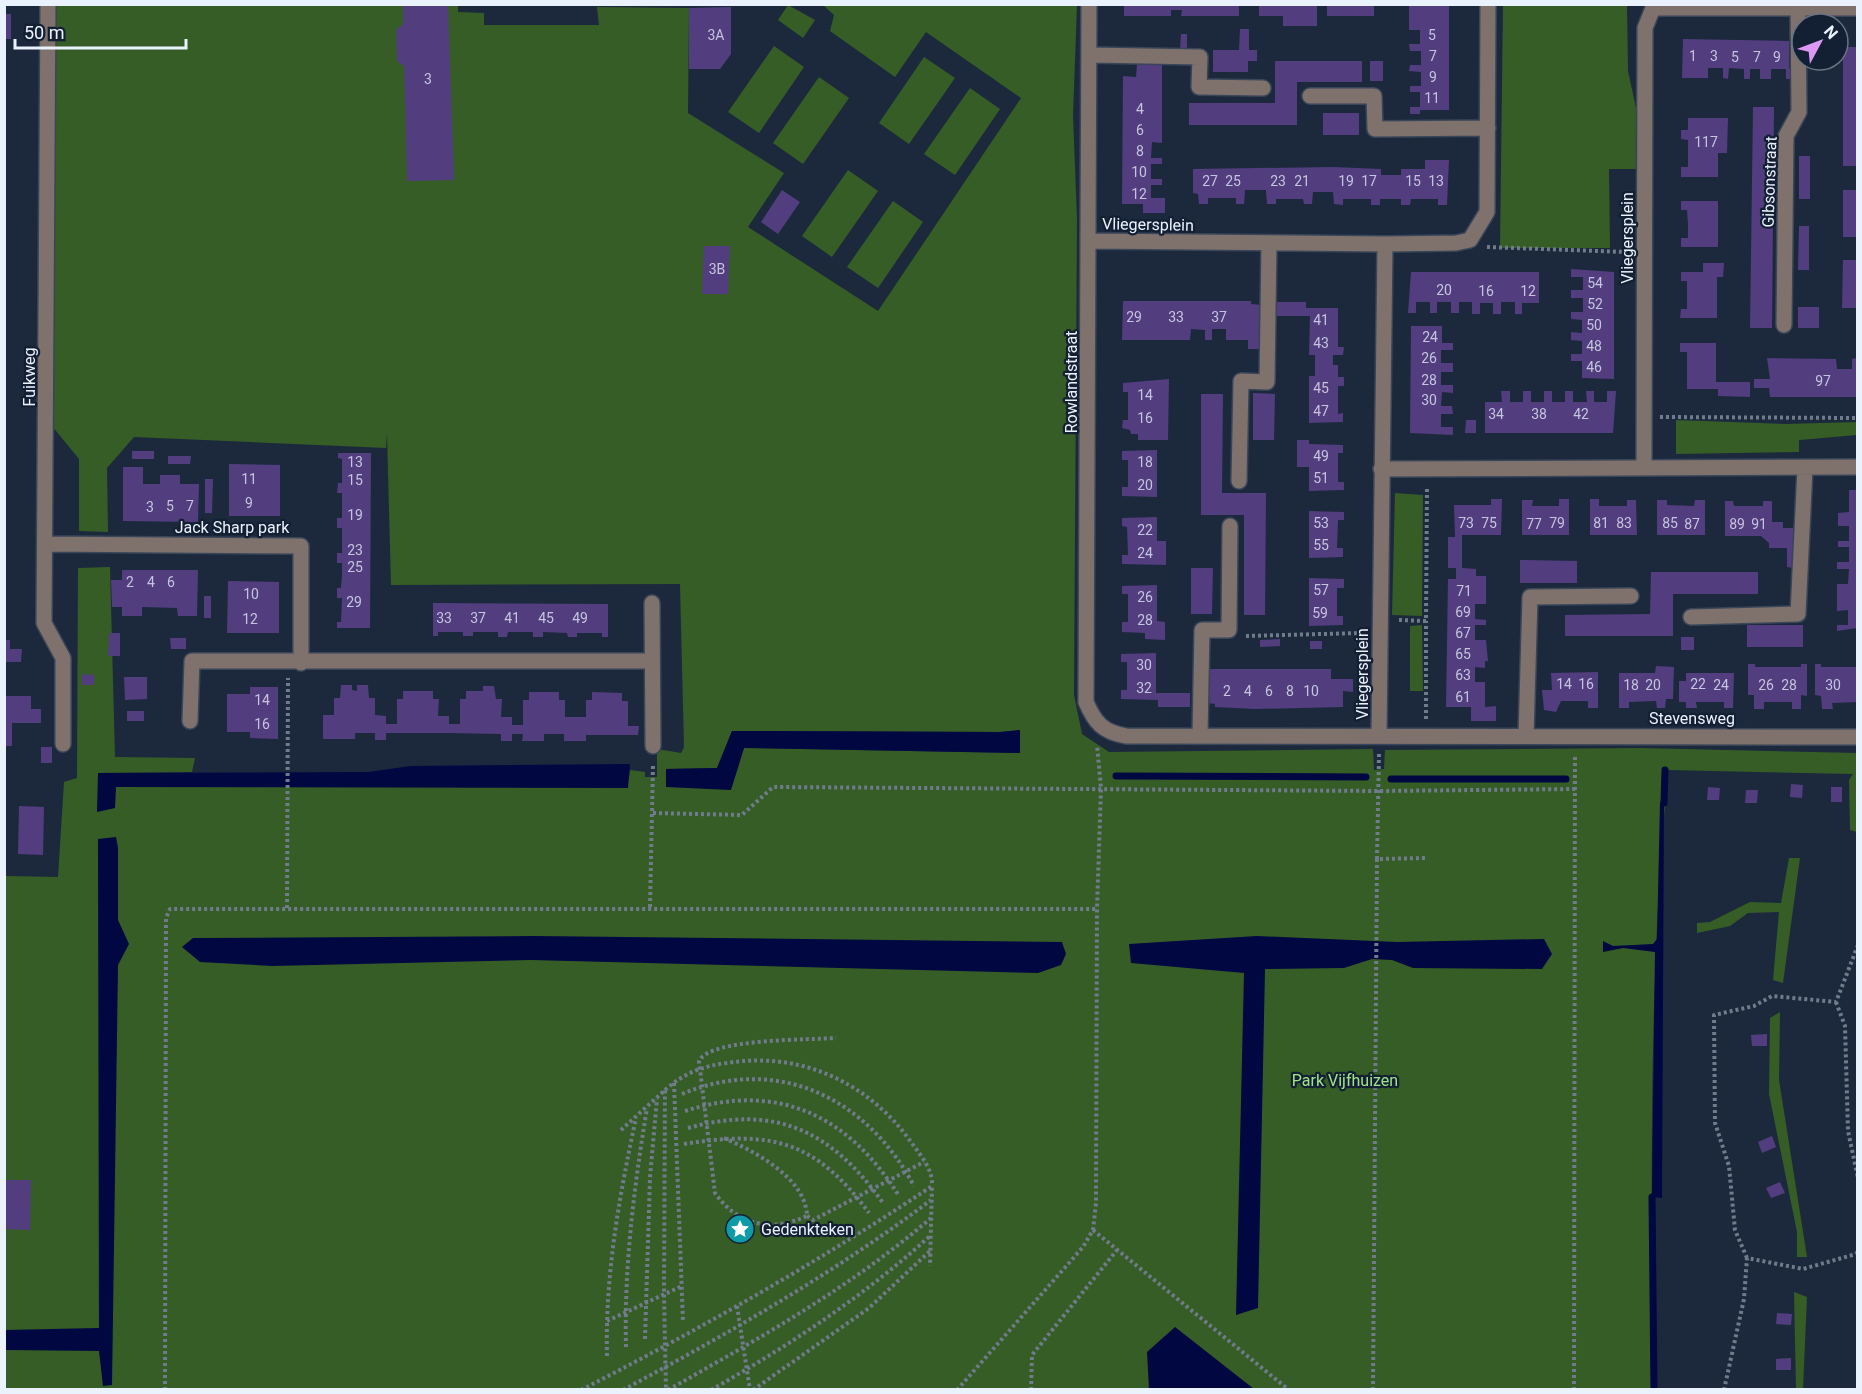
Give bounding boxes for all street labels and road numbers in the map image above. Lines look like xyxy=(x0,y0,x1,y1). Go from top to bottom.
street label: Gibsonstraat xyxy=(1758,136,1781,228)
street label: Vliegersplein xyxy=(1618,192,1637,284)
street label: Vliegersplein xyxy=(1102,214,1194,235)
street label: Rowlandstraat xyxy=(1062,331,1081,433)
street label: Fuikweg xyxy=(20,348,39,406)
street label: Jack Sharp park xyxy=(175,518,290,537)
street label: Vliegersplein xyxy=(1353,628,1372,720)
street label: Stevensweg xyxy=(1649,709,1735,728)

